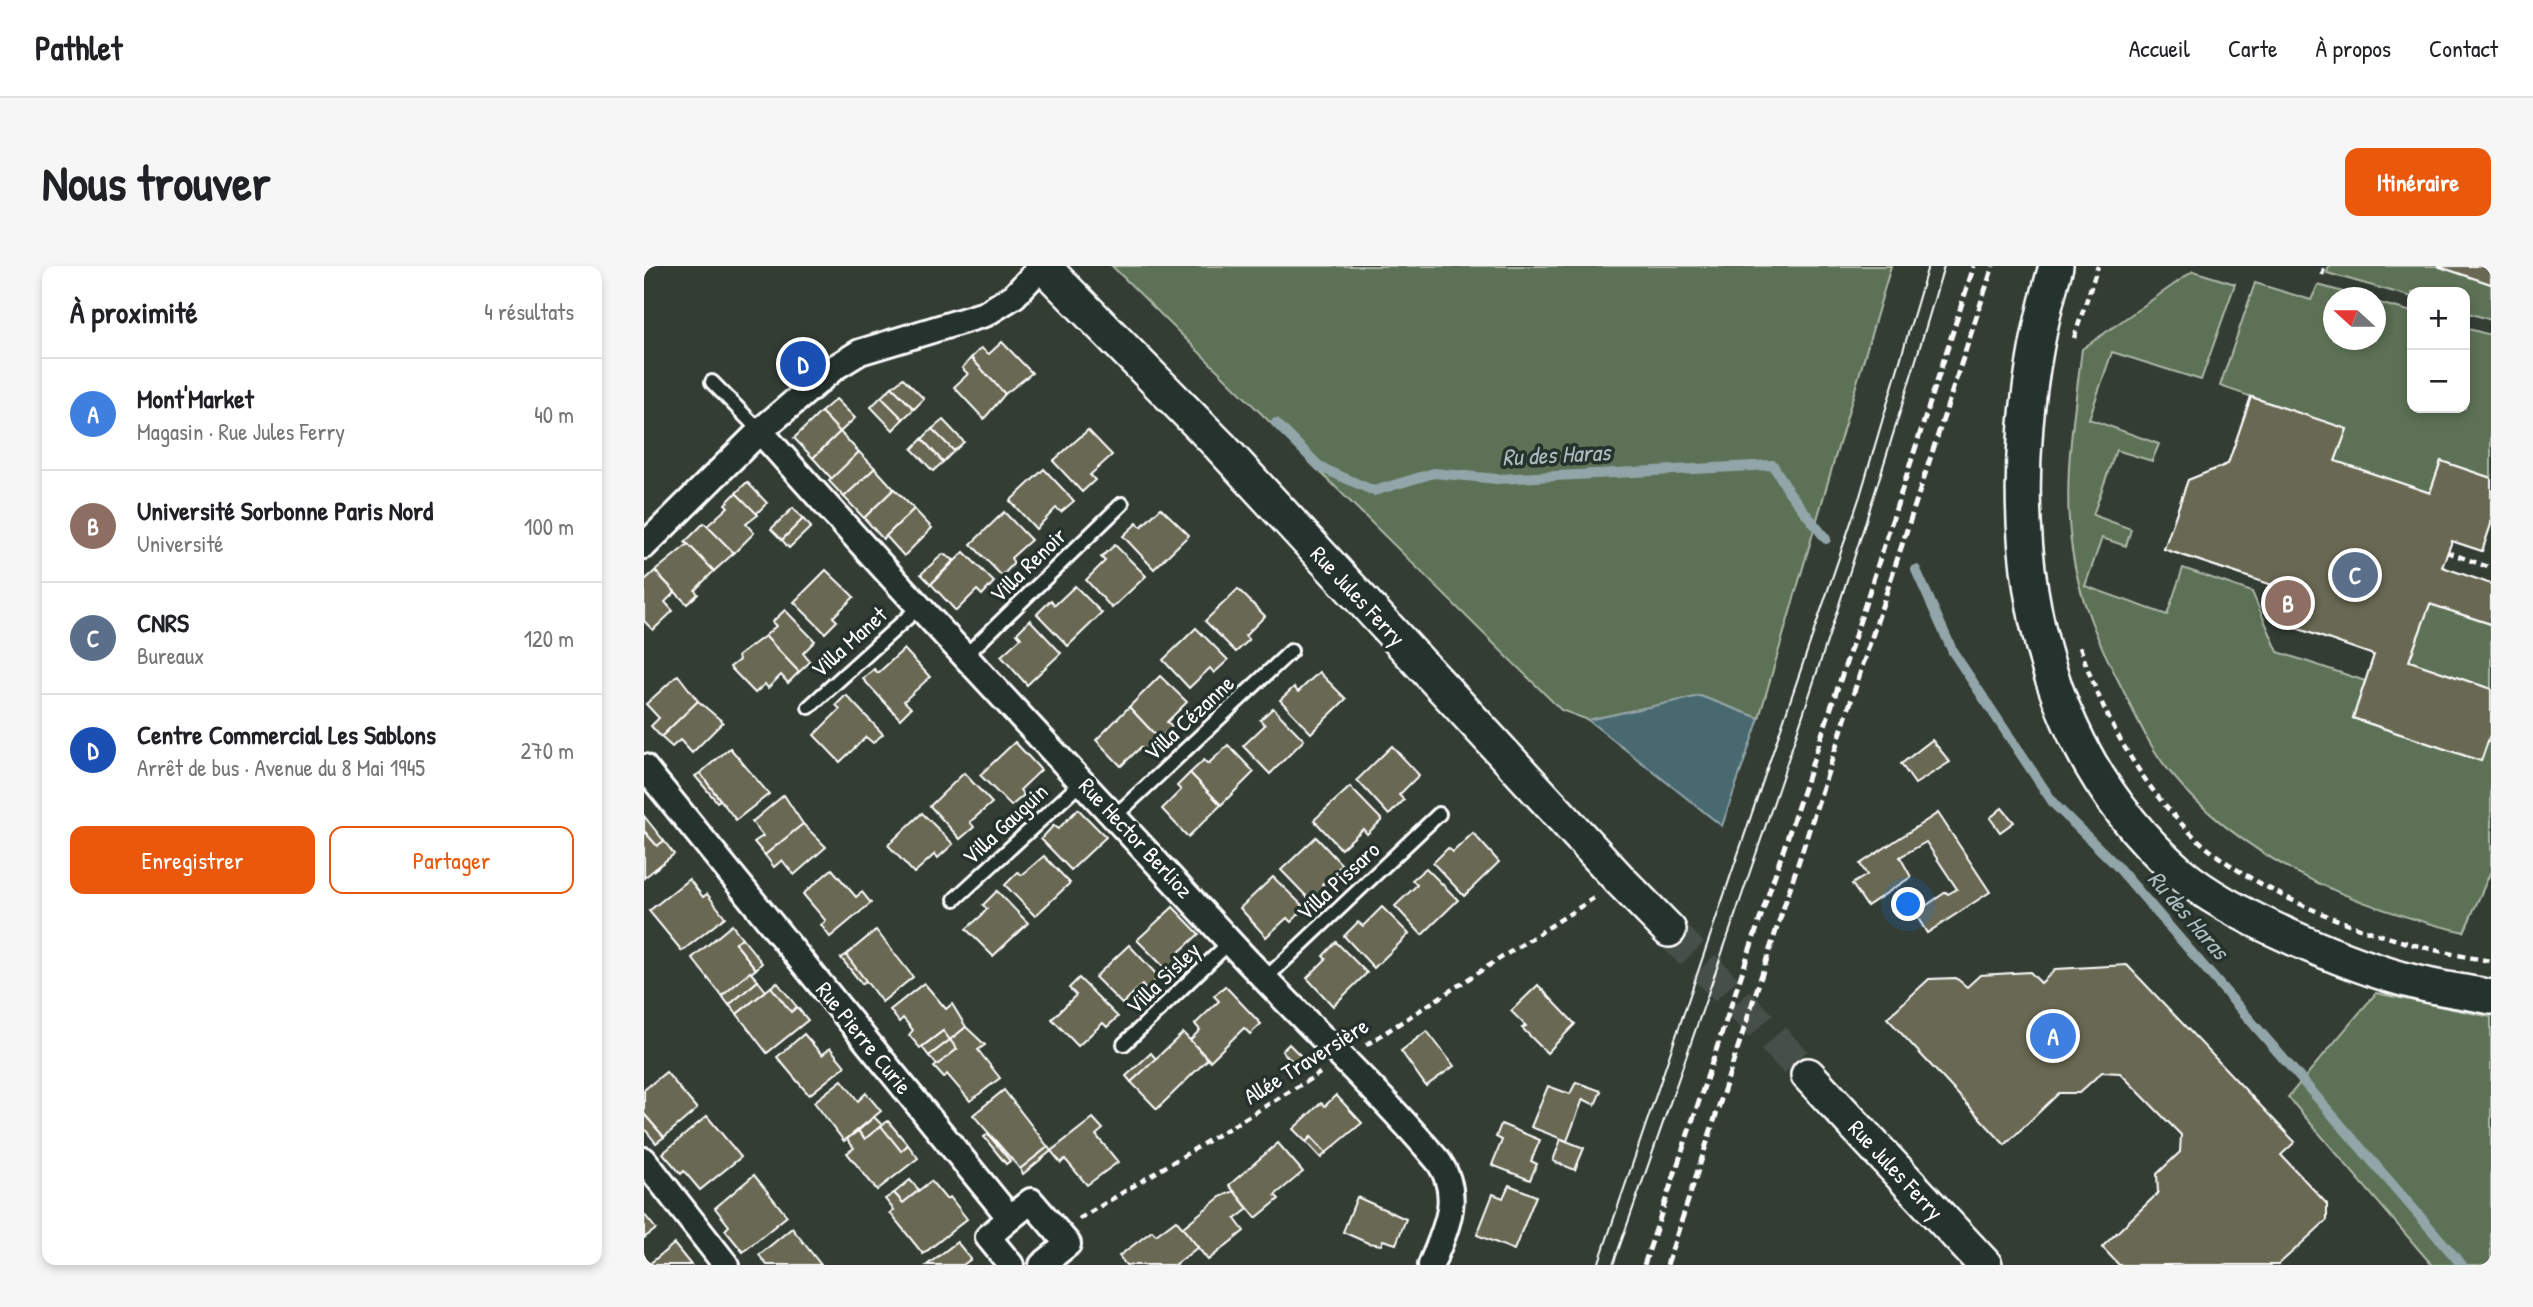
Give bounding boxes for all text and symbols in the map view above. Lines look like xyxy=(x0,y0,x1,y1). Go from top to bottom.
text: Pathlet xyxy=(35,26,122,70)
text: Accueil xyxy=(2129,32,2190,64)
text: Carte xyxy=(2228,32,2277,64)
text: À propos xyxy=(2315,32,2391,64)
text: Contact xyxy=(2429,32,2498,64)
button: Itinéraire xyxy=(2345,148,2491,216)
text: Nous trouver xyxy=(42,149,271,215)
north arrow xyxy=(2323,287,2386,350)
map controls xyxy=(2407,287,2470,413)
button: + xyxy=(2407,287,2470,350)
text: À proximité xyxy=(70,292,198,332)
text: 4 résultats xyxy=(484,296,574,327)
pin: D xyxy=(780,338,826,390)
button: − xyxy=(2407,350,2470,413)
text: Mont'Market xyxy=(137,381,254,416)
text: A xyxy=(87,399,99,430)
text: 40 m xyxy=(534,399,574,430)
text: Magasin · Rue Jules Ferry xyxy=(137,416,345,447)
water label: Ru des Haras xyxy=(1501,435,1614,473)
text: Université Sorbonne Paris Nord xyxy=(137,493,433,528)
text: B xyxy=(87,511,99,542)
text: 100 m xyxy=(524,511,574,542)
street label: Villa Renoir xyxy=(983,520,1073,609)
text: Université xyxy=(137,528,223,559)
street label: Rue Jules Ferry xyxy=(1304,539,1413,653)
pin: C xyxy=(2332,549,2378,601)
pin: B xyxy=(2265,577,2311,629)
street label: Villa Manet xyxy=(804,598,894,684)
text: CNRS xyxy=(137,605,189,640)
text: C xyxy=(87,623,99,654)
text: 120 m xyxy=(524,623,574,654)
text: Bureaux xyxy=(137,640,204,671)
street label: Villa Cézanne xyxy=(1137,668,1241,767)
text: Centre Commercial Les Sablons xyxy=(137,717,436,752)
text: D xyxy=(88,735,98,766)
text: 270 m xyxy=(521,735,574,766)
text: Arrêt de bus · Avenue du 8 Mai 1945 xyxy=(137,752,425,783)
street label: Rue Hector Berlioz xyxy=(1072,771,1200,905)
street label: Villa Gauguin xyxy=(955,776,1054,871)
button: Enregistrer xyxy=(70,826,315,894)
button: Partager xyxy=(329,826,574,894)
street label: Villa Pissaro xyxy=(1289,834,1386,927)
water label: Ru des Haras xyxy=(2141,863,2238,968)
your location xyxy=(1891,887,1925,921)
street label: Villa Sisley xyxy=(1119,934,1207,1021)
street label: Rue Pierre Curie xyxy=(809,975,919,1101)
street label: Allée Traversière xyxy=(1237,1010,1374,1111)
pin: A xyxy=(2030,1010,2076,1062)
street label: Rue Jules Ferry xyxy=(1842,1113,1951,1227)

